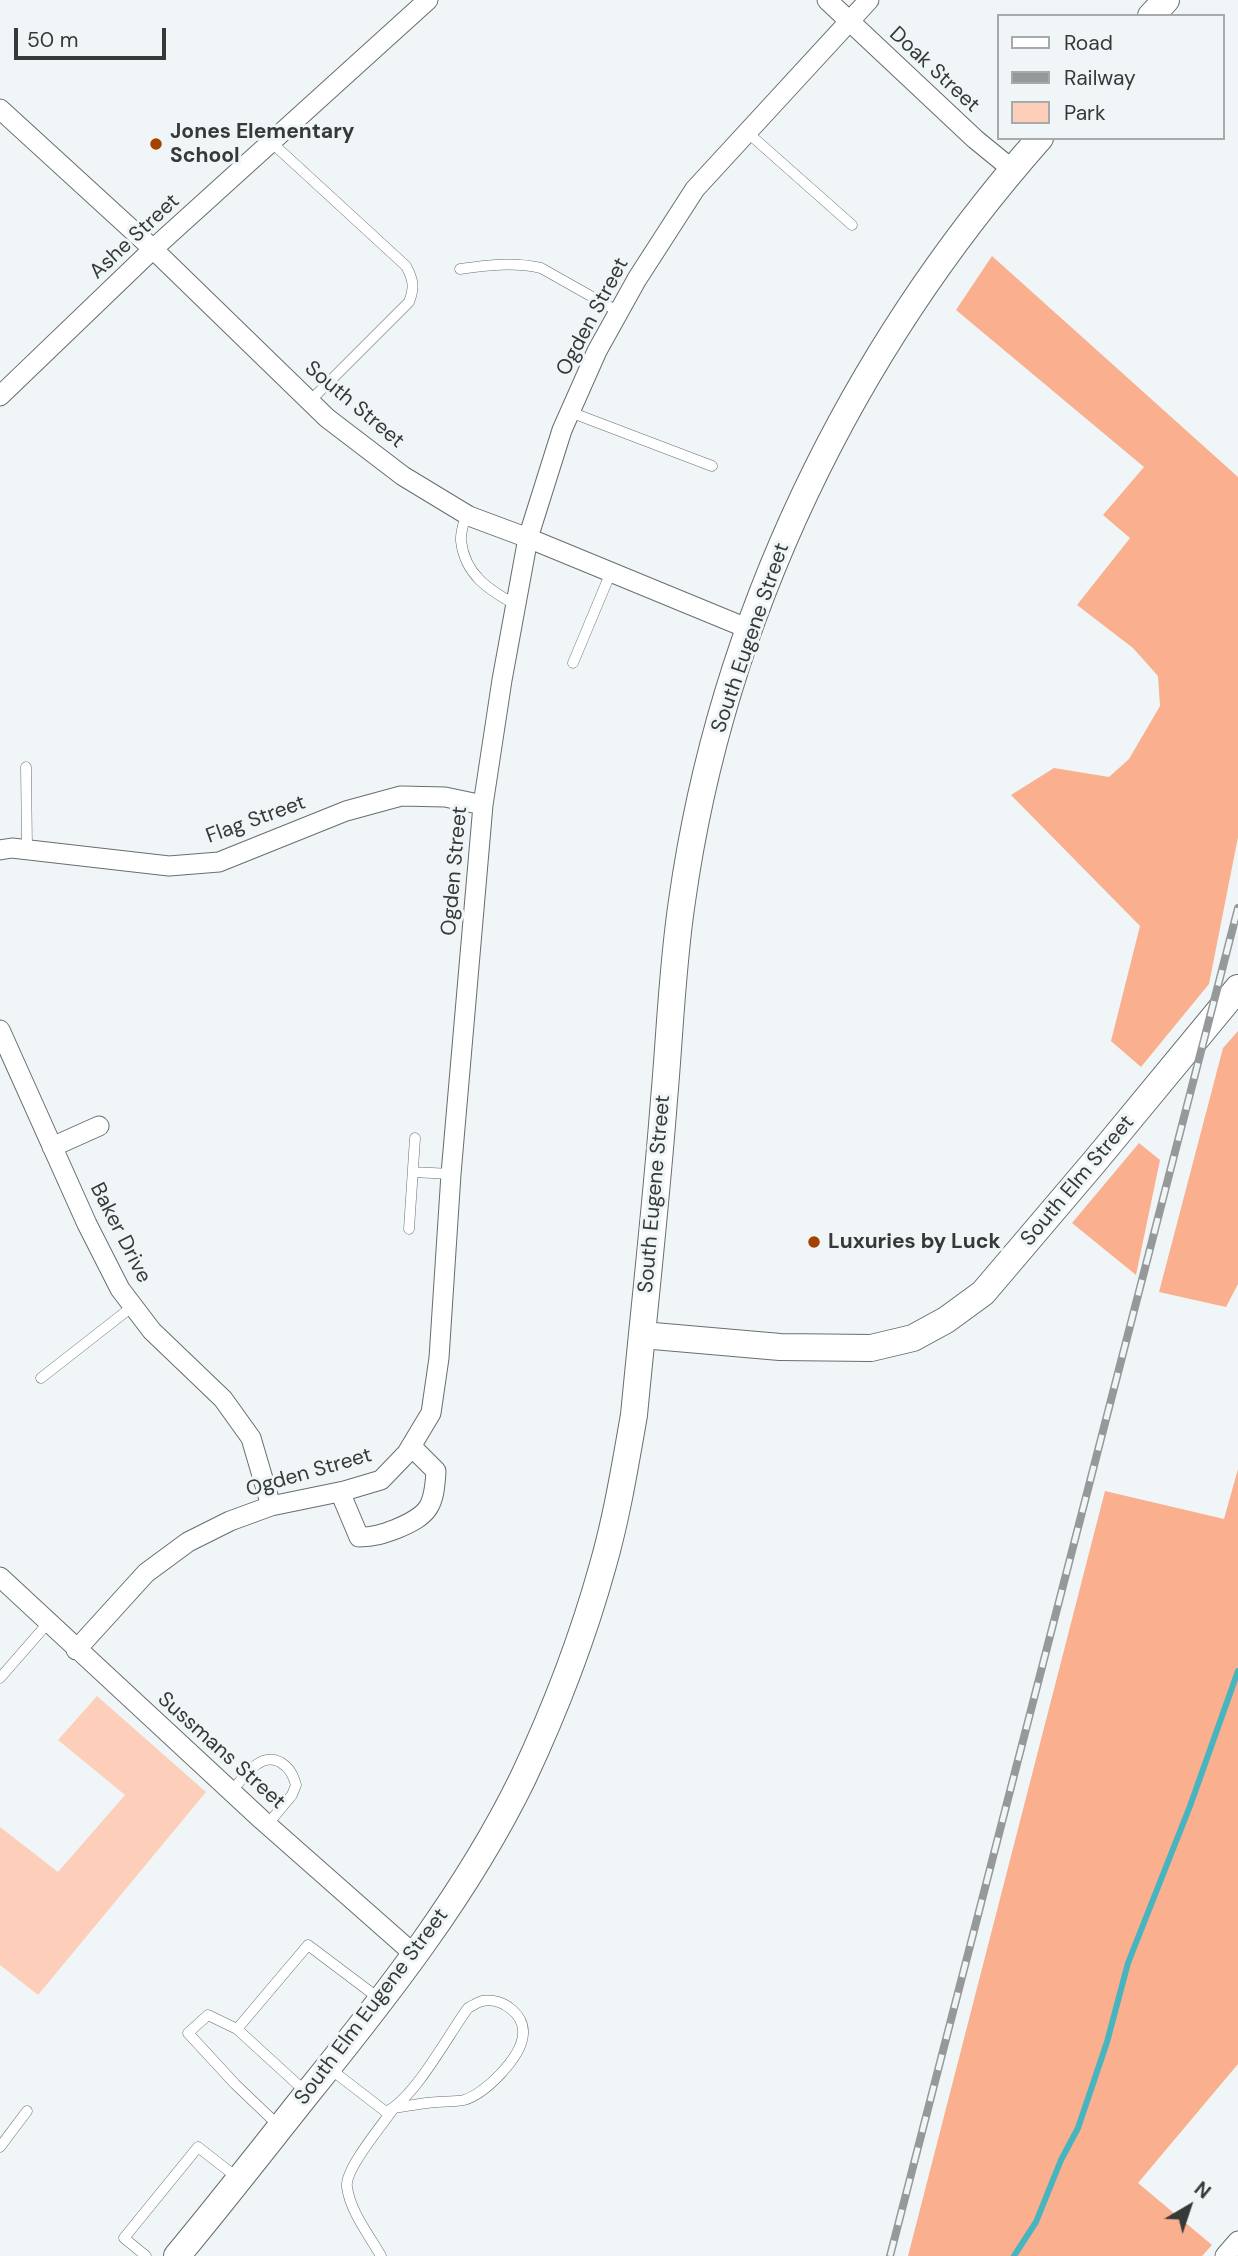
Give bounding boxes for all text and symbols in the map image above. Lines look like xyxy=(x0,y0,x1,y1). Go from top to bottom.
scale bar xyxy=(18,14,170,58)
legend xyxy=(996,14,1224,140)
street label: Doak Street xyxy=(884,22,984,118)
text: 50 m xyxy=(27,26,78,54)
text: Road xyxy=(1064,29,1113,57)
text: Railway xyxy=(1064,64,1136,92)
text: Park xyxy=(1064,99,1105,127)
place label: Jones Elementary School xyxy=(170,119,354,169)
marker: Jones Elementary School xyxy=(148,136,164,152)
street label: Ashe Street xyxy=(85,189,185,285)
street label: Ogden Street xyxy=(551,254,635,380)
street label: South Street xyxy=(299,356,409,454)
street label: South Eugene Street xyxy=(707,540,795,736)
street label: Flag Street xyxy=(203,790,309,850)
street label: Ogden Street xyxy=(437,805,473,937)
street label: South Eugene Street xyxy=(634,1094,676,1294)
street label: South Elm Street xyxy=(1016,1110,1140,1252)
street label: Baker Drive xyxy=(84,1179,156,1287)
place label: Luxuries by Luck xyxy=(828,1229,1001,1255)
marker: Luxuries by Luck xyxy=(806,1234,822,1250)
street label: Ogden Street xyxy=(243,1443,375,1503)
street label: Sussmans Street xyxy=(152,1687,290,1815)
street label: South Elm Eugene Street xyxy=(290,1904,454,2110)
north arrow xyxy=(1154,2172,1224,2242)
text: N xyxy=(1189,2176,1216,2204)

